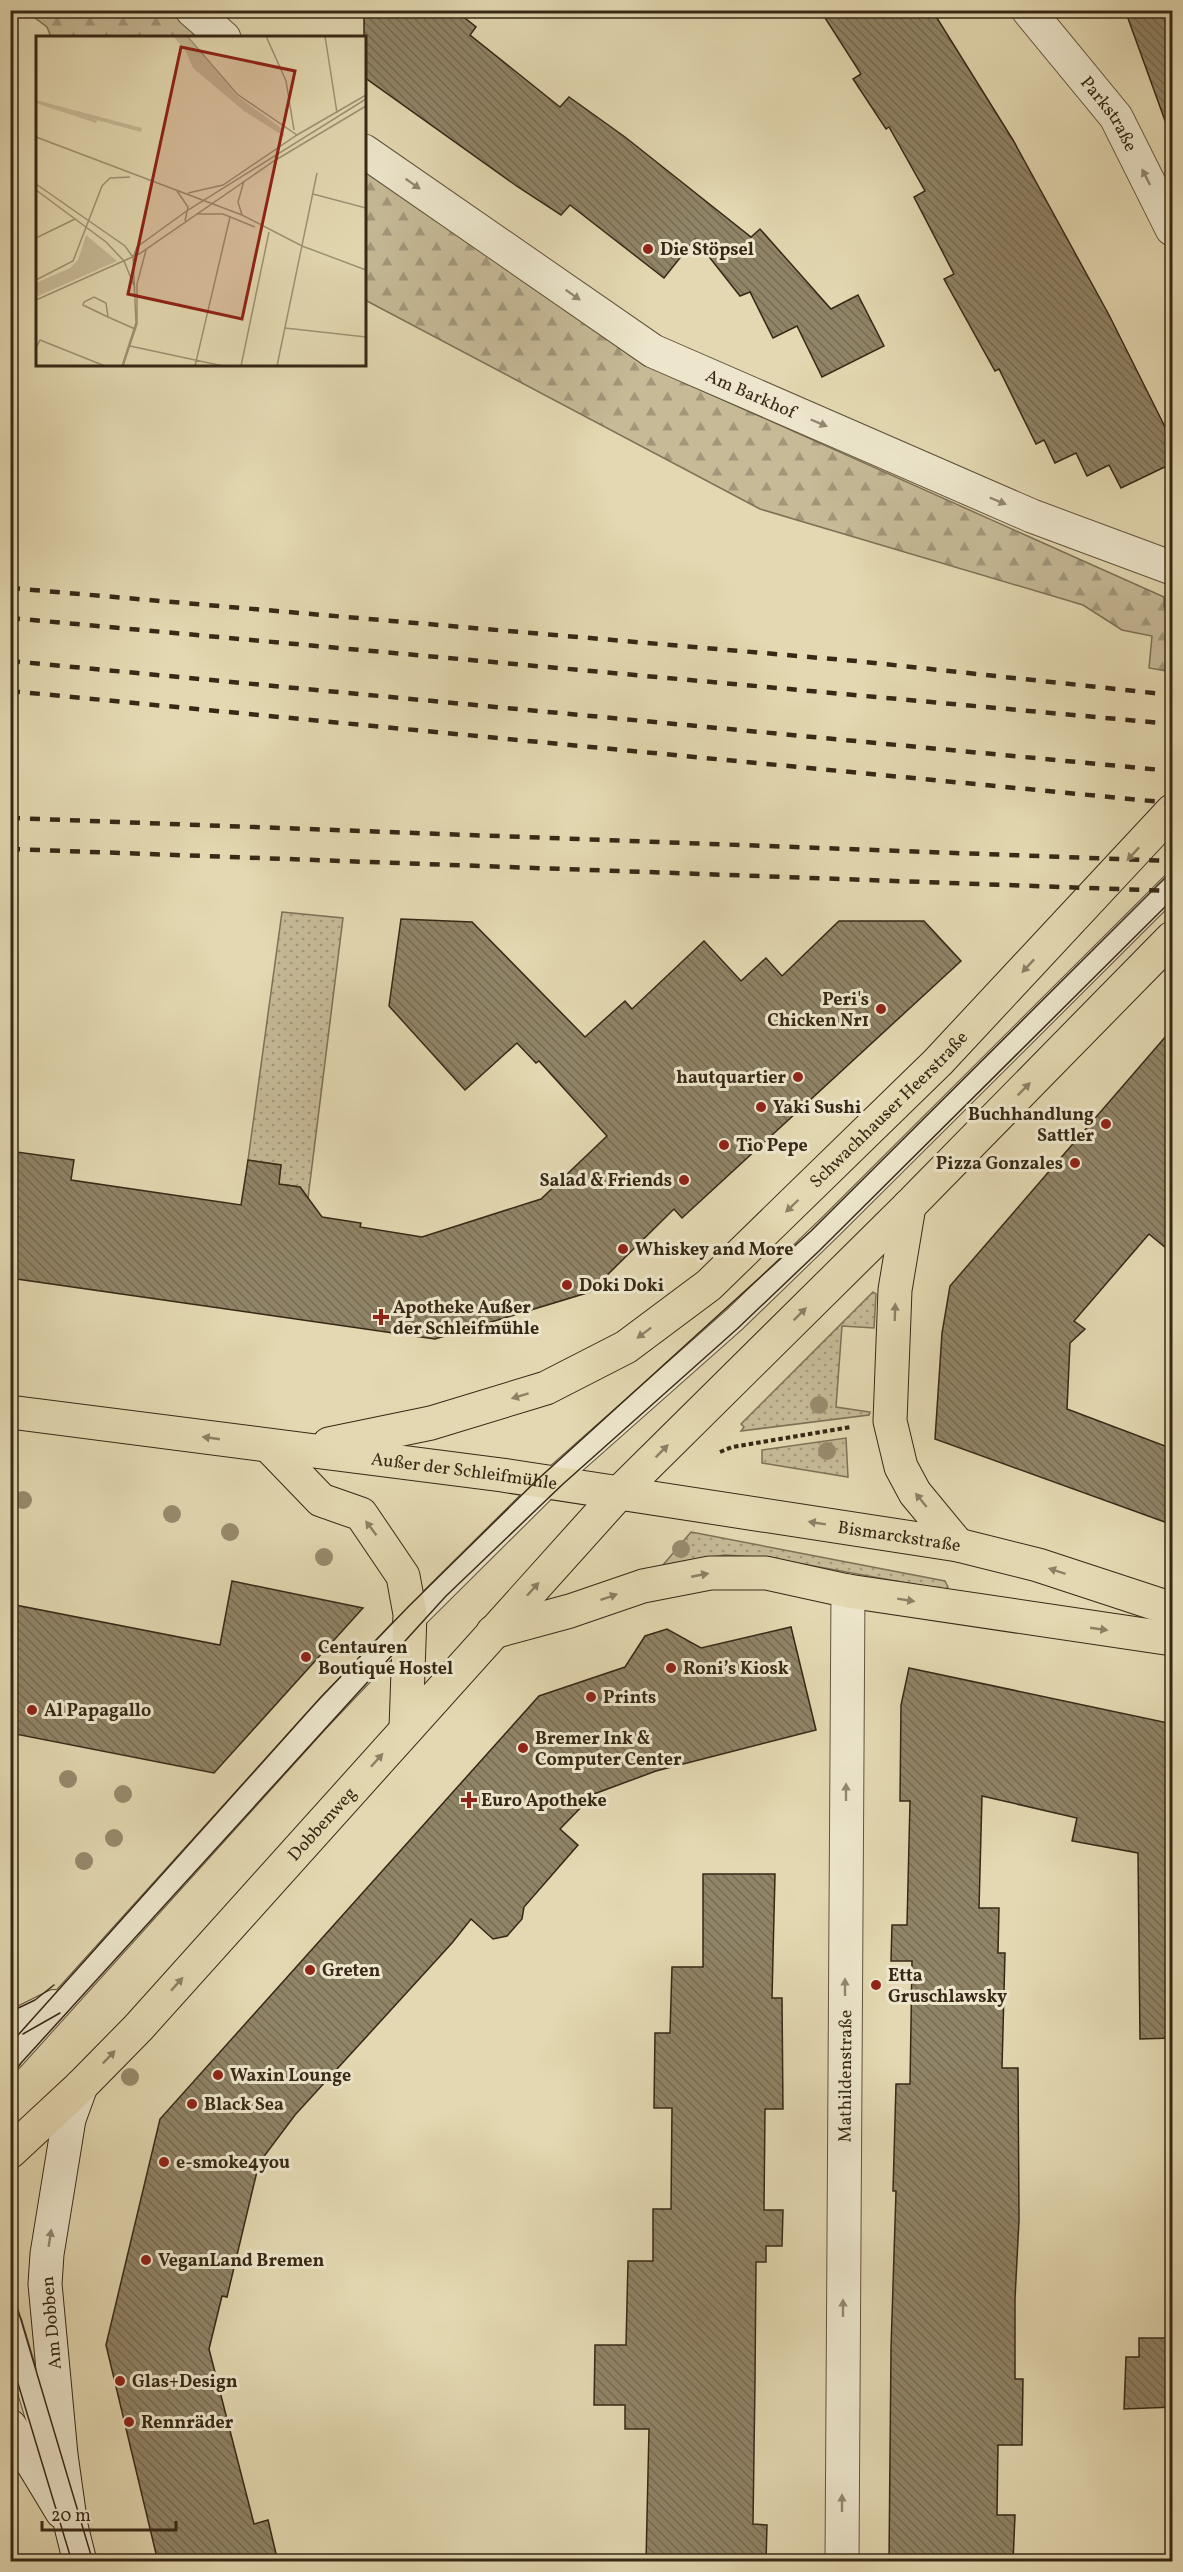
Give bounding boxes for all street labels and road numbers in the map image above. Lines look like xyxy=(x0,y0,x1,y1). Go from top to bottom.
street label: Parkstraße xyxy=(1074,71,1142,156)
street label: Am Barkhof xyxy=(701,364,801,426)
street label: Schwachhauser Heerstraße xyxy=(805,1026,975,1195)
street label: Außer der Schleifmühle xyxy=(370,1447,559,1497)
street label: Bismarckstraße xyxy=(836,1516,962,1559)
street label: Dobbenweg xyxy=(283,1782,363,1867)
street label: Mathildenstraße xyxy=(834,2010,859,2142)
street label: Am Dobben xyxy=(36,2275,69,2371)

